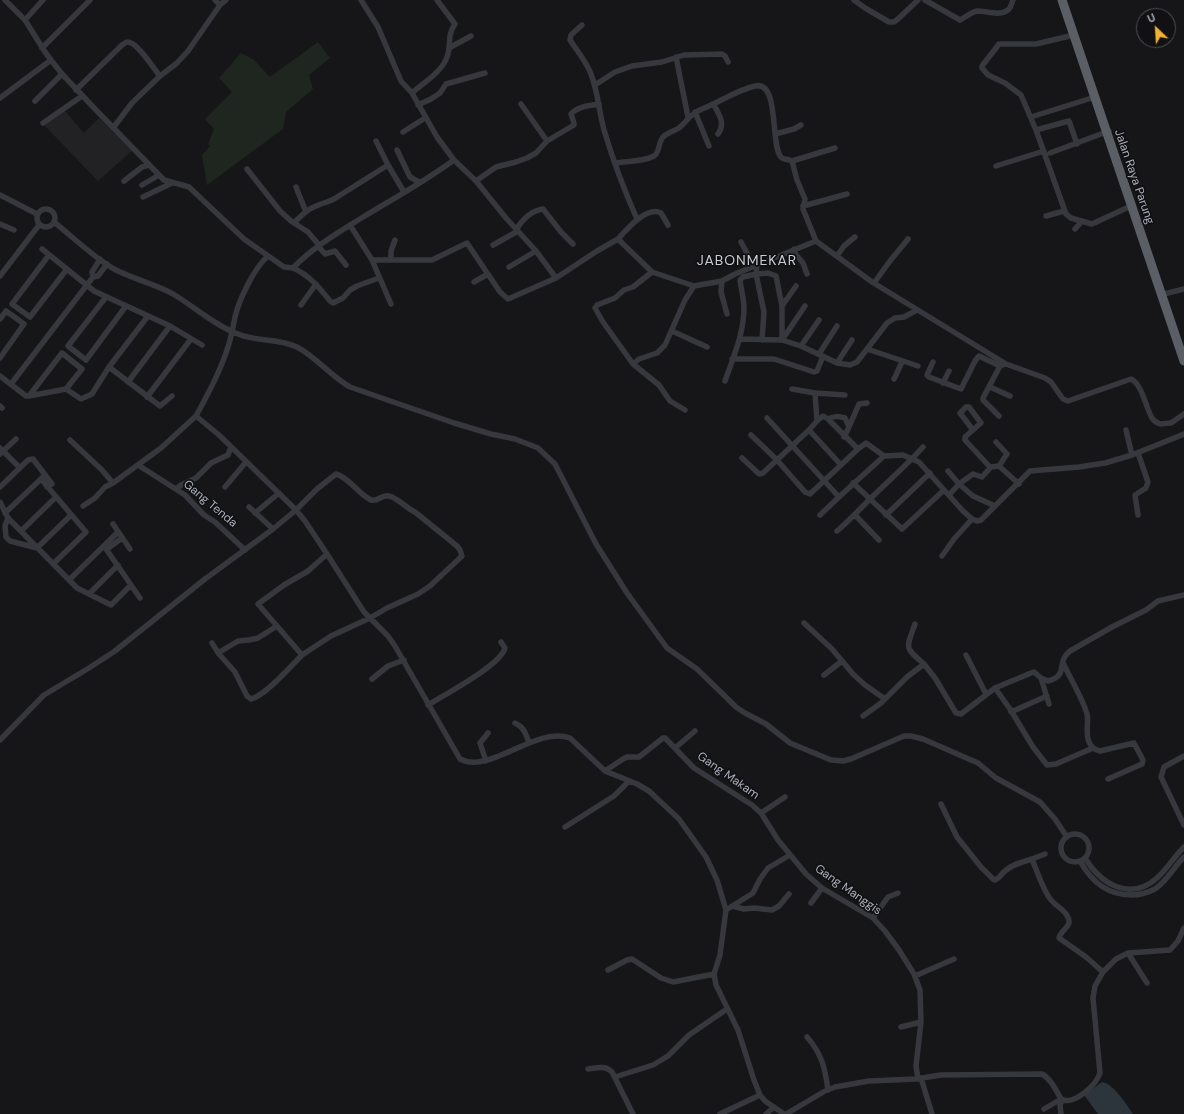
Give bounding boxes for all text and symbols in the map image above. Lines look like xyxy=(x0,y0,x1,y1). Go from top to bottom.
north arrow xyxy=(1136,8,1176,48)
text: U xyxy=(1145,10,1158,26)
street label: Jalan Raya Parung xyxy=(1111,128,1157,226)
district label: JABONMEKAR xyxy=(697,253,797,269)
street label: Gang Tenda xyxy=(180,477,240,531)
street label: Gang Makam xyxy=(694,749,762,803)
street label: Gang Manggis xyxy=(812,862,884,918)

